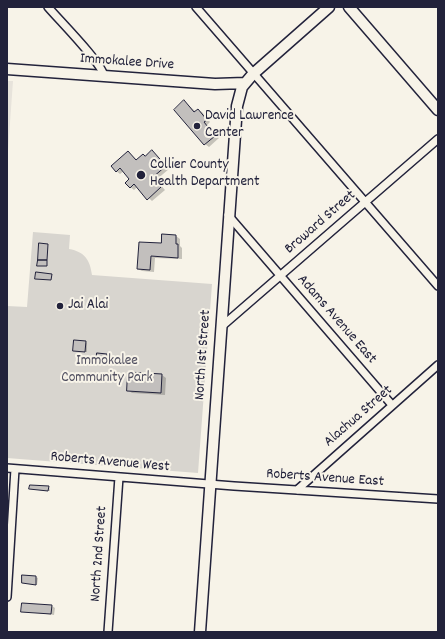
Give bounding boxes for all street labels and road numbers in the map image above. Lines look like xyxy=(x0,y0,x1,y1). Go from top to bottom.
street label: Immokalee Drive xyxy=(79,51,175,75)
street label: Broward Street xyxy=(282,187,360,259)
street label: Adams Avenue East xyxy=(292,272,380,368)
street label: North 1st Street xyxy=(192,309,216,401)
street label: Alachua Street xyxy=(321,382,397,452)
street label: Roberts Avenue West xyxy=(50,449,170,477)
street label: Roberts Avenue East xyxy=(265,466,385,492)
street label: North 2nd Street xyxy=(88,506,112,602)

